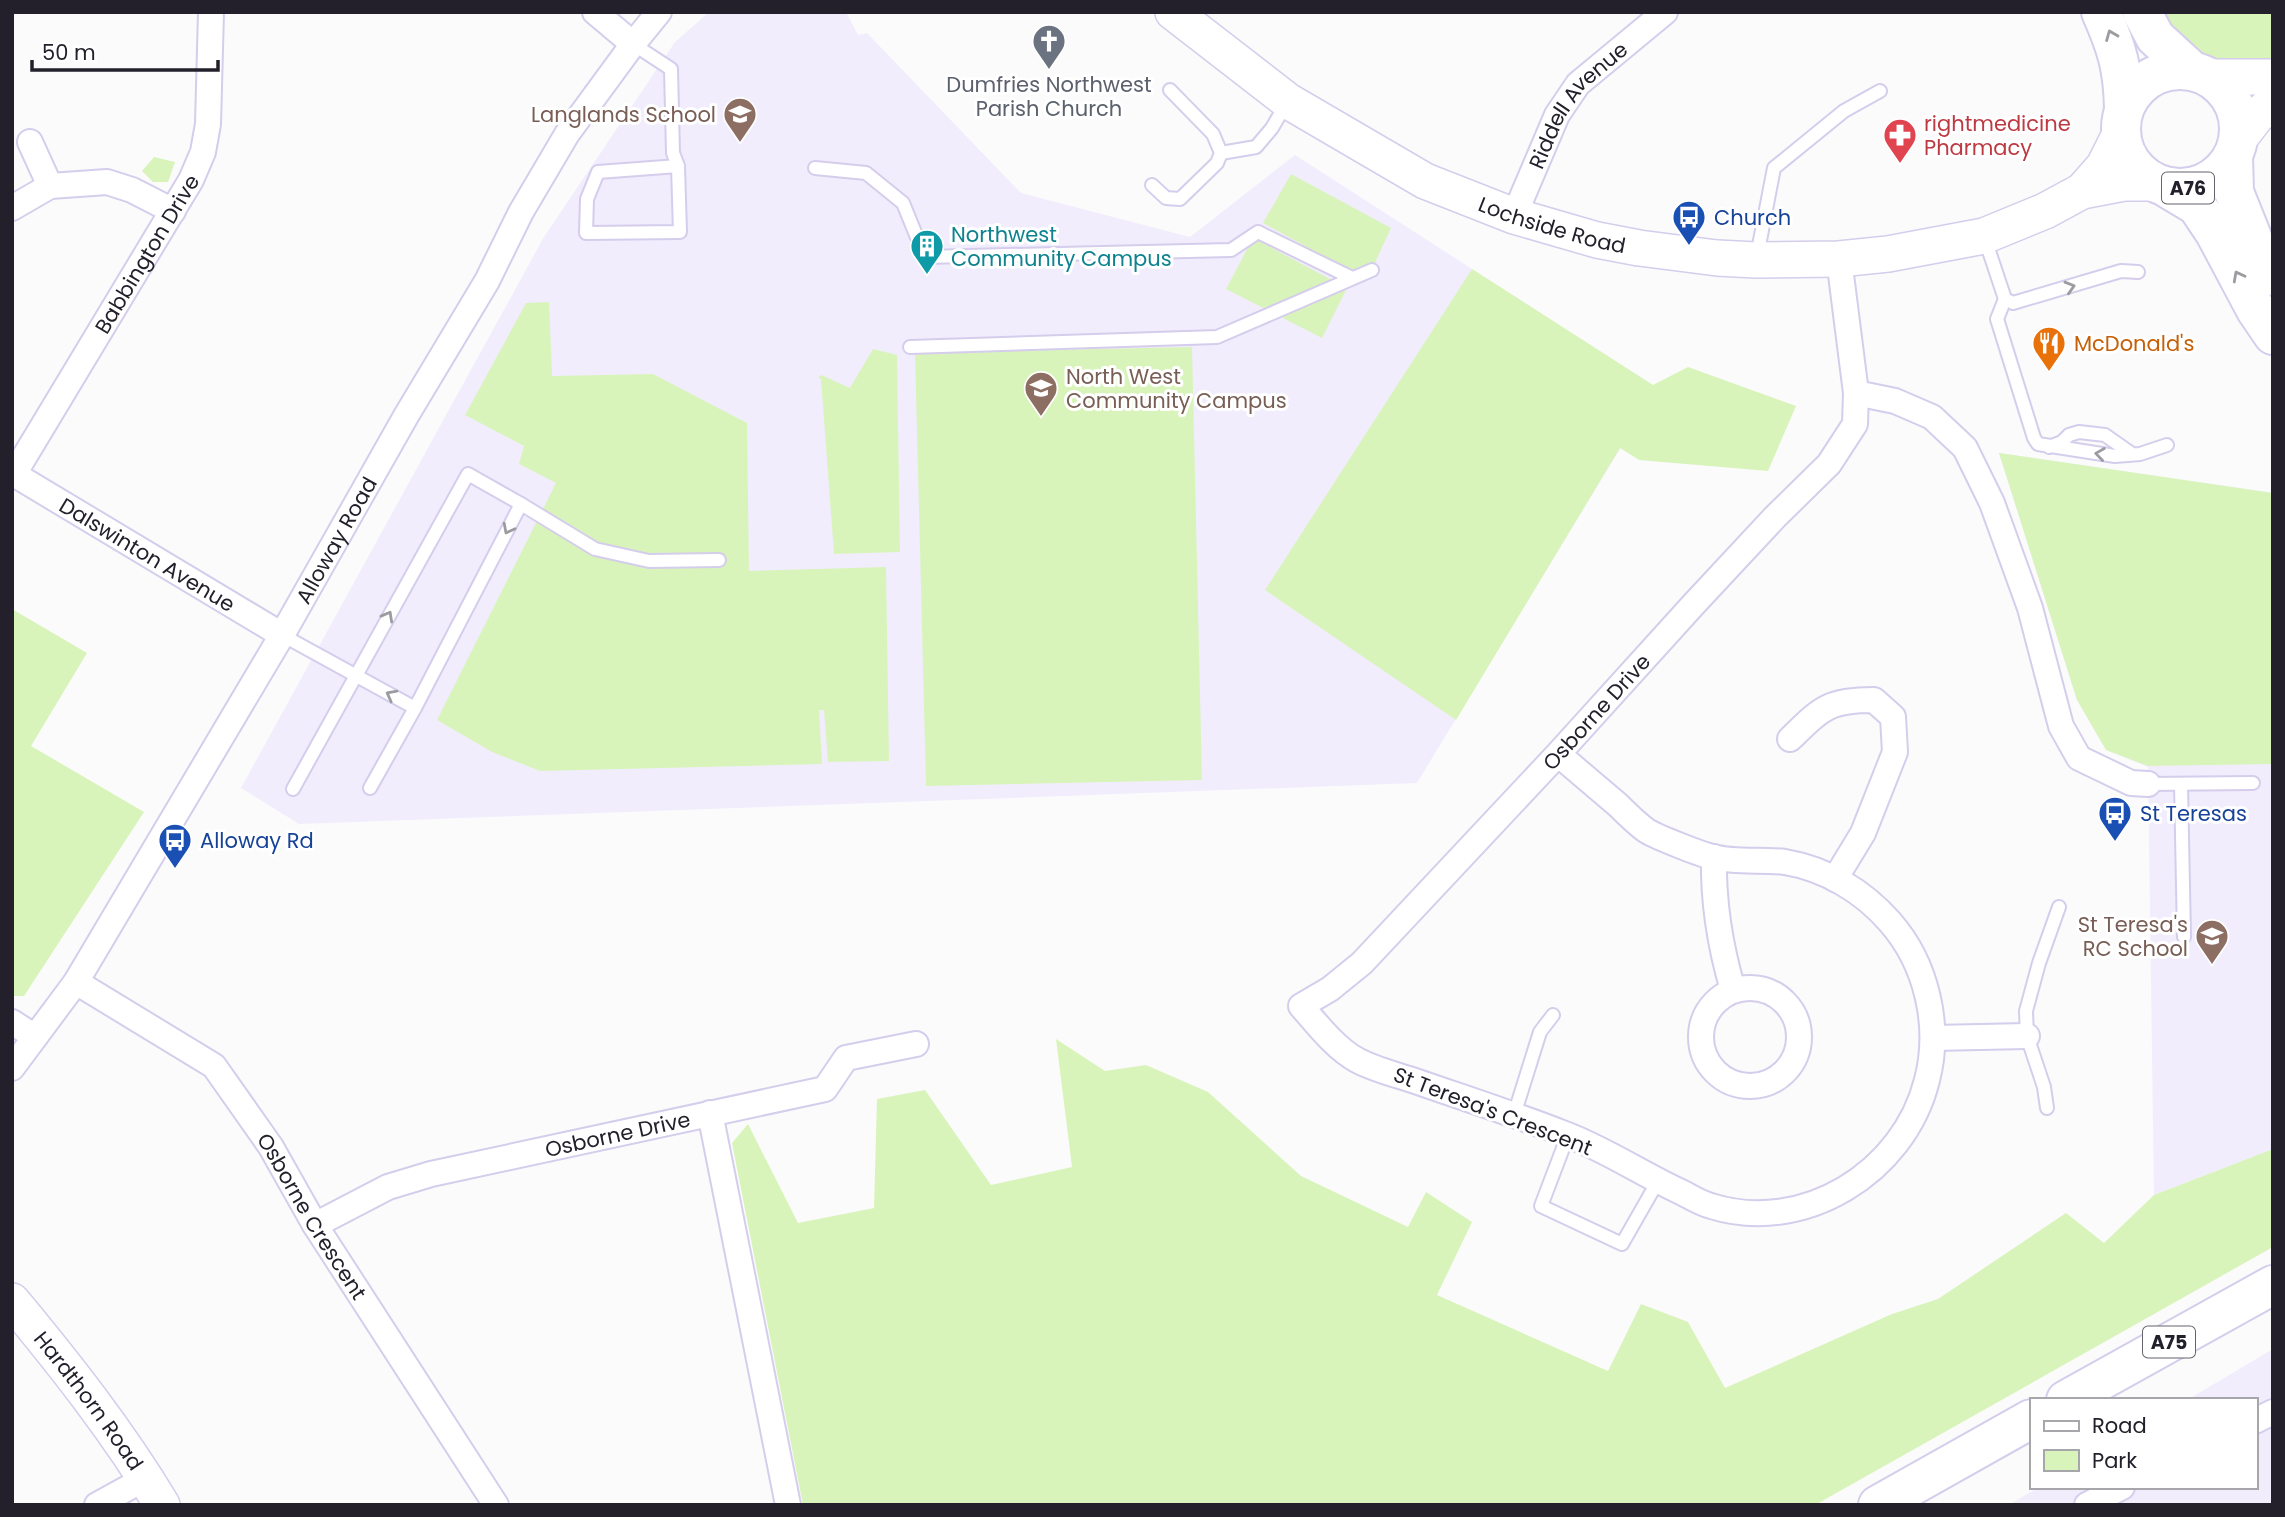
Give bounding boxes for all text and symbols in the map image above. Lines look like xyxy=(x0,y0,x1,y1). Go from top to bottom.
church icon: Dumfries Northwest Parish Church xyxy=(1030,22,1068,71)
scale bar xyxy=(32,28,217,72)
one-way arrow xyxy=(2105,30,2119,42)
street label: Riddell Avenue xyxy=(1521,35,1633,173)
text: 50 m xyxy=(42,38,96,67)
place label: Dumfries Northwest Parish Church xyxy=(946,70,1152,123)
school or university icon: Langlands School xyxy=(721,95,759,144)
place label: Langlands School xyxy=(531,100,716,129)
place label: rightmedicine Pharmacy xyxy=(1924,109,2071,162)
pharmacy icon: rightmedicine Pharmacy xyxy=(1881,116,1919,165)
street label: Babbington Drive xyxy=(87,169,206,339)
road number: A76 xyxy=(2162,172,2214,204)
street label: Lochside Road xyxy=(1474,189,1628,260)
bus stop icon: Church xyxy=(1670,198,1708,247)
place label: Church xyxy=(1714,203,1791,232)
place label: Northwest Community Campus xyxy=(951,220,1172,273)
building icon: Northwest Community Campus xyxy=(908,227,946,276)
one-way arrow xyxy=(2233,271,2246,283)
one-way arrow xyxy=(2063,281,2075,295)
restaurant icon: McDonald's xyxy=(2030,324,2068,373)
place label: McDonald's xyxy=(2074,329,2194,358)
place label: North West Community Campus xyxy=(1066,362,1287,415)
school or university icon: North West Community Campus xyxy=(1022,369,1060,418)
one-way arrow xyxy=(2094,447,2106,462)
street label: Alloway Road xyxy=(288,471,383,609)
street label: Dalswinton Avenue xyxy=(54,490,241,618)
one-way arrow xyxy=(502,522,516,535)
one-way arrow xyxy=(380,610,393,623)
street label: Osborne Drive xyxy=(1536,647,1657,776)
one-way arrow xyxy=(386,690,399,703)
bus stop icon: St Teresas xyxy=(2096,794,2134,843)
place label: St Teresas xyxy=(2140,799,2247,828)
bus stop icon: Alloway Rd xyxy=(156,821,194,870)
place label: Alloway Rd xyxy=(200,826,314,855)
place label: St Teresa's RC School xyxy=(2078,910,2188,963)
school or university icon: St Teresa's RC School xyxy=(2193,917,2231,966)
street label: St Teresa's Crescent xyxy=(1389,1060,1597,1162)
street label: Osborne Drive xyxy=(542,1104,693,1164)
street label: Osborne Crescent xyxy=(251,1127,374,1305)
street label: Hardthorn Road xyxy=(28,1325,151,1476)
road number: A75 xyxy=(2143,1326,2195,1358)
legend xyxy=(2030,1398,2257,1489)
text: Road xyxy=(2092,1411,2147,1440)
text: Park xyxy=(2092,1446,2137,1475)

